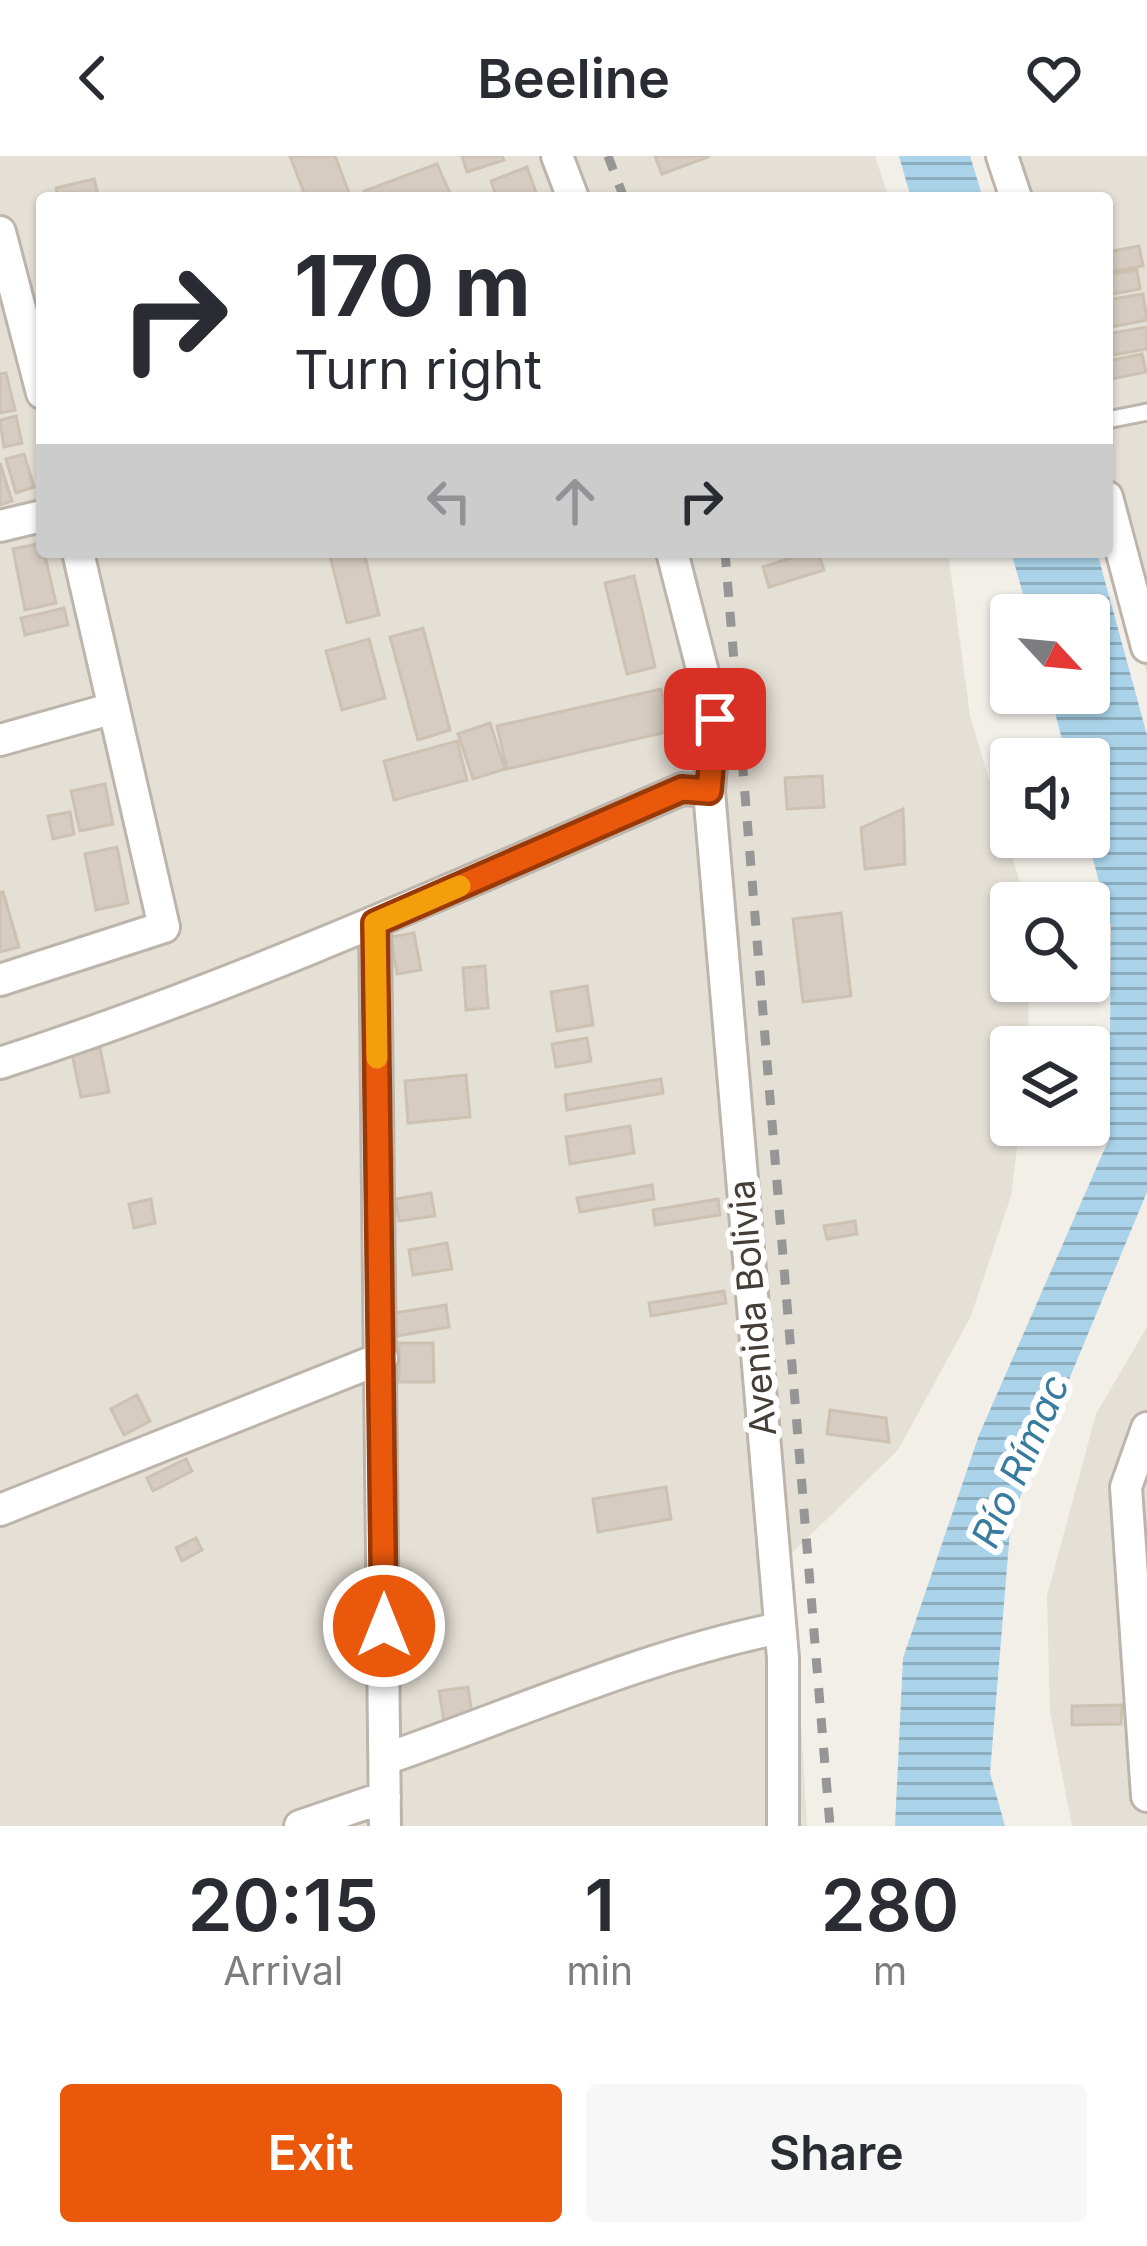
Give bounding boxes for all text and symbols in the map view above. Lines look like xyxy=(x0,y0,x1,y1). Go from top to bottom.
icon: back xyxy=(60,45,126,111)
icon: heart xyxy=(1021,45,1087,111)
text: Beeline xyxy=(477,46,670,111)
text: 170 m xyxy=(294,235,531,336)
icon: right xyxy=(96,240,252,396)
text: Turn right xyxy=(294,337,542,402)
icon: left xyxy=(416,468,482,534)
icon: ahead xyxy=(542,468,608,534)
icon: right xyxy=(668,468,734,534)
north arrow xyxy=(990,594,1110,714)
map controls xyxy=(990,594,1110,1146)
pin xyxy=(664,668,766,770)
icon: arrive xyxy=(682,686,748,752)
button: sound xyxy=(990,738,1110,858)
button: search xyxy=(990,882,1110,1002)
button: layers xyxy=(990,1026,1110,1146)
street label: Avenida Bolivia xyxy=(719,1178,785,1438)
water label: Río Rímac xyxy=(961,1367,1078,1554)
position arrow xyxy=(321,1563,447,1689)
text: 20:15 xyxy=(188,1861,379,1948)
text: 1 xyxy=(585,1861,615,1948)
text: 280 xyxy=(821,1861,959,1948)
text: Arrival xyxy=(223,1947,343,1994)
text: min xyxy=(566,1947,633,1994)
text: m xyxy=(873,1947,907,1994)
button: Exit xyxy=(60,2084,562,2222)
button: Share xyxy=(586,2084,1087,2222)

